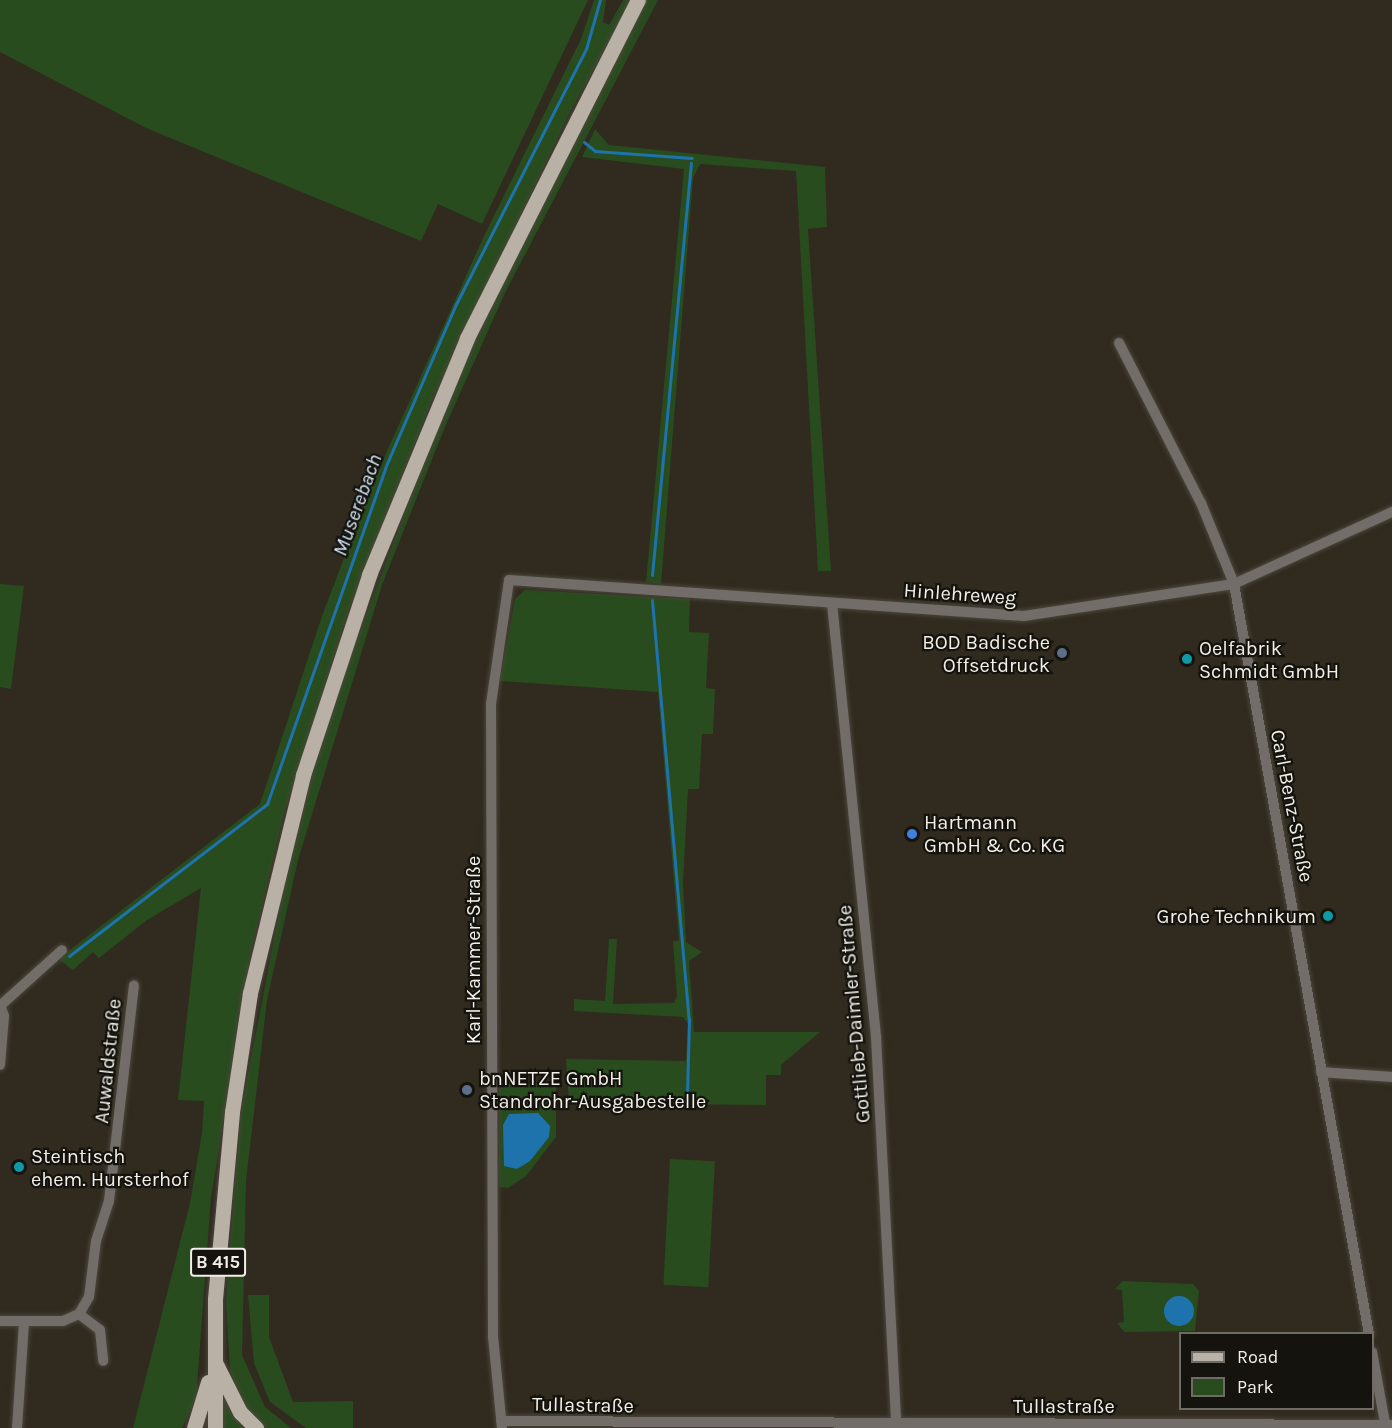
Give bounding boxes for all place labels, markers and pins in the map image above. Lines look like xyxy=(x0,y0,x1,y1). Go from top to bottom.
place label: BOD Badische Offsetdruck xyxy=(922,630,1050,677)
place label: Oelfabrik Schmidt GmbH xyxy=(1199,636,1339,683)
marker: BOD Badische Offsetdruck xyxy=(1055,646,1069,660)
marker: Oelfabrik Schmidt GmbH xyxy=(1180,652,1194,666)
place label: Hartmann GmbH & Co. KG xyxy=(924,810,1065,857)
marker: Hartmann GmbH & Co. KG xyxy=(905,827,919,841)
place label: Grohe Technikum xyxy=(1157,904,1316,928)
marker: Grohe Technikum xyxy=(1321,909,1335,923)
place label: bnNETZE GmbH Standrohr-Ausgabestelle xyxy=(479,1066,706,1113)
marker: bnNETZE GmbH Standrohr-Ausgabestelle xyxy=(460,1083,474,1097)
place label: Steintisch ehem. Hursterhof xyxy=(31,1144,189,1191)
marker: Steintisch ehem. Hursterhof xyxy=(12,1160,26,1174)

